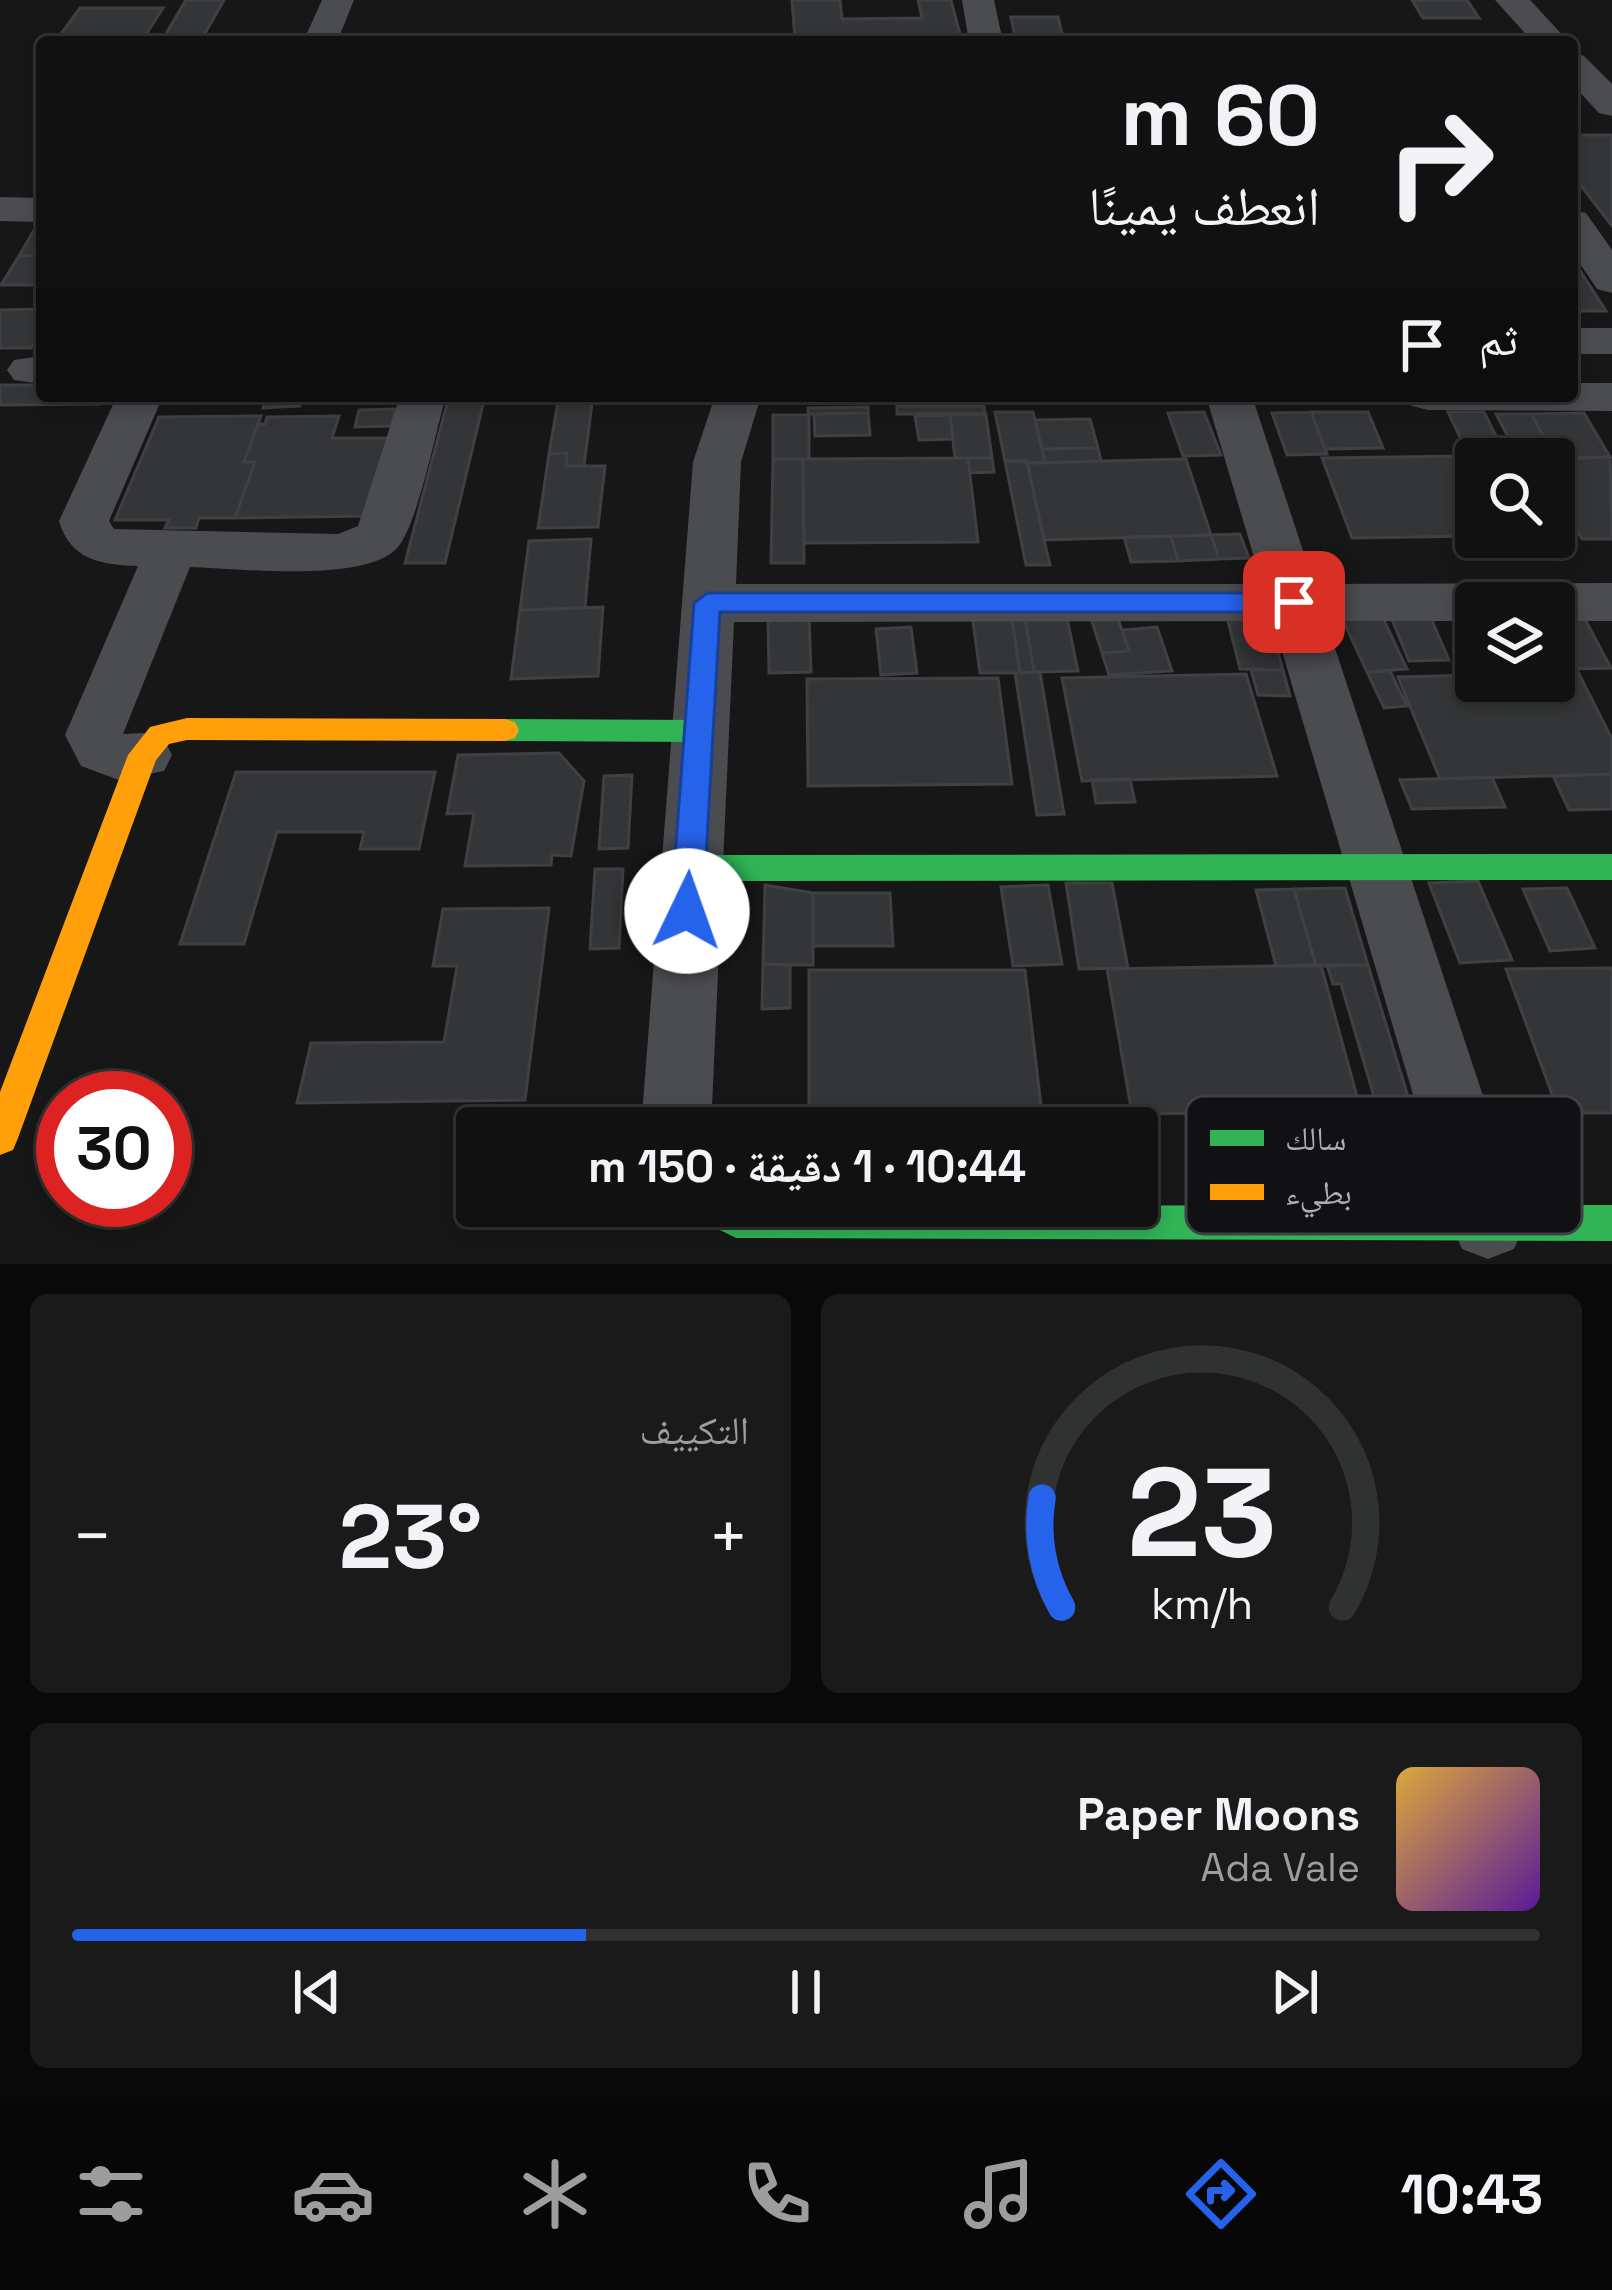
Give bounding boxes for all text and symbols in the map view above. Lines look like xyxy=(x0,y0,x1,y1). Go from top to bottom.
text: 60 m xyxy=(1121,62,1320,170)
icon: right xyxy=(1362,84,1518,240)
text: انعطف يمينًا xyxy=(1088,172,1320,241)
text: ثم xyxy=(1479,311,1518,368)
icon: arrive xyxy=(1389,312,1455,378)
map controls xyxy=(1455,438,1575,702)
button: search xyxy=(1455,438,1575,558)
pin xyxy=(1243,551,1345,653)
icon: arrive xyxy=(1261,569,1327,635)
button: layers xyxy=(1455,582,1575,702)
position arrow xyxy=(624,848,750,974)
speed limit sign: 30 xyxy=(36,1071,192,1227)
legend xyxy=(1186,1096,1582,1234)
text: سالك xyxy=(1285,1118,1346,1160)
text: 10:44 · 1 دقيقة · 150 m xyxy=(588,1138,1026,1195)
text: بطيء xyxy=(1285,1172,1352,1218)
text: التكييف xyxy=(640,1406,749,1455)
text: 23 xyxy=(1126,1433,1277,1592)
text: 23° xyxy=(339,1479,482,1594)
text: − xyxy=(72,1494,113,1578)
text: + xyxy=(708,1494,749,1578)
text: km/h xyxy=(1150,1576,1253,1631)
text: Paper Moons xyxy=(1077,1786,1360,1843)
text: Ada Vale xyxy=(1201,1843,1360,1892)
icon: previous xyxy=(284,1959,350,2025)
icon: pause xyxy=(773,1959,839,2025)
icon: next xyxy=(1262,1959,1328,2025)
icon: filters xyxy=(69,2152,153,2236)
icon: car xyxy=(291,2152,375,2236)
icon: climate xyxy=(513,2152,597,2236)
icon: phone xyxy=(735,2152,819,2236)
icon: music xyxy=(957,2152,1041,2236)
icon: directions xyxy=(1179,2152,1263,2236)
text: 10:43 xyxy=(1400,2160,1543,2229)

